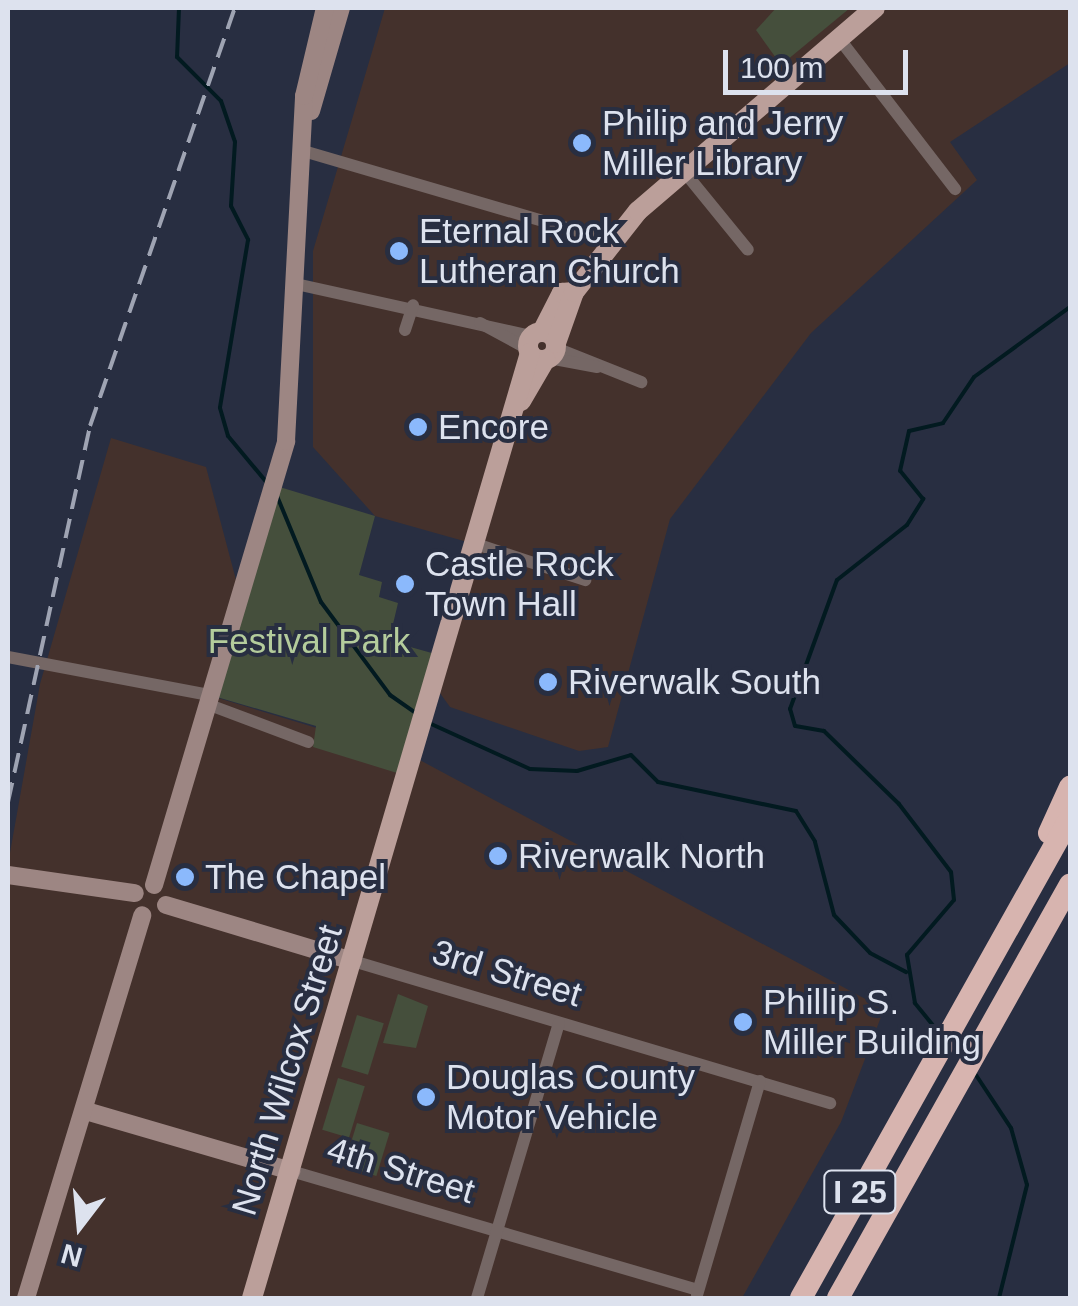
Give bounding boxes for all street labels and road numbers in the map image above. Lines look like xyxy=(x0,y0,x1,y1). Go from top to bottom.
street label: North Wilcox Street xyxy=(223,920,351,1220)
street label: 3rd Street xyxy=(427,930,587,1016)
street label: 4th Street xyxy=(322,1128,480,1212)
road number: I 25 xyxy=(822,1165,898,1219)

